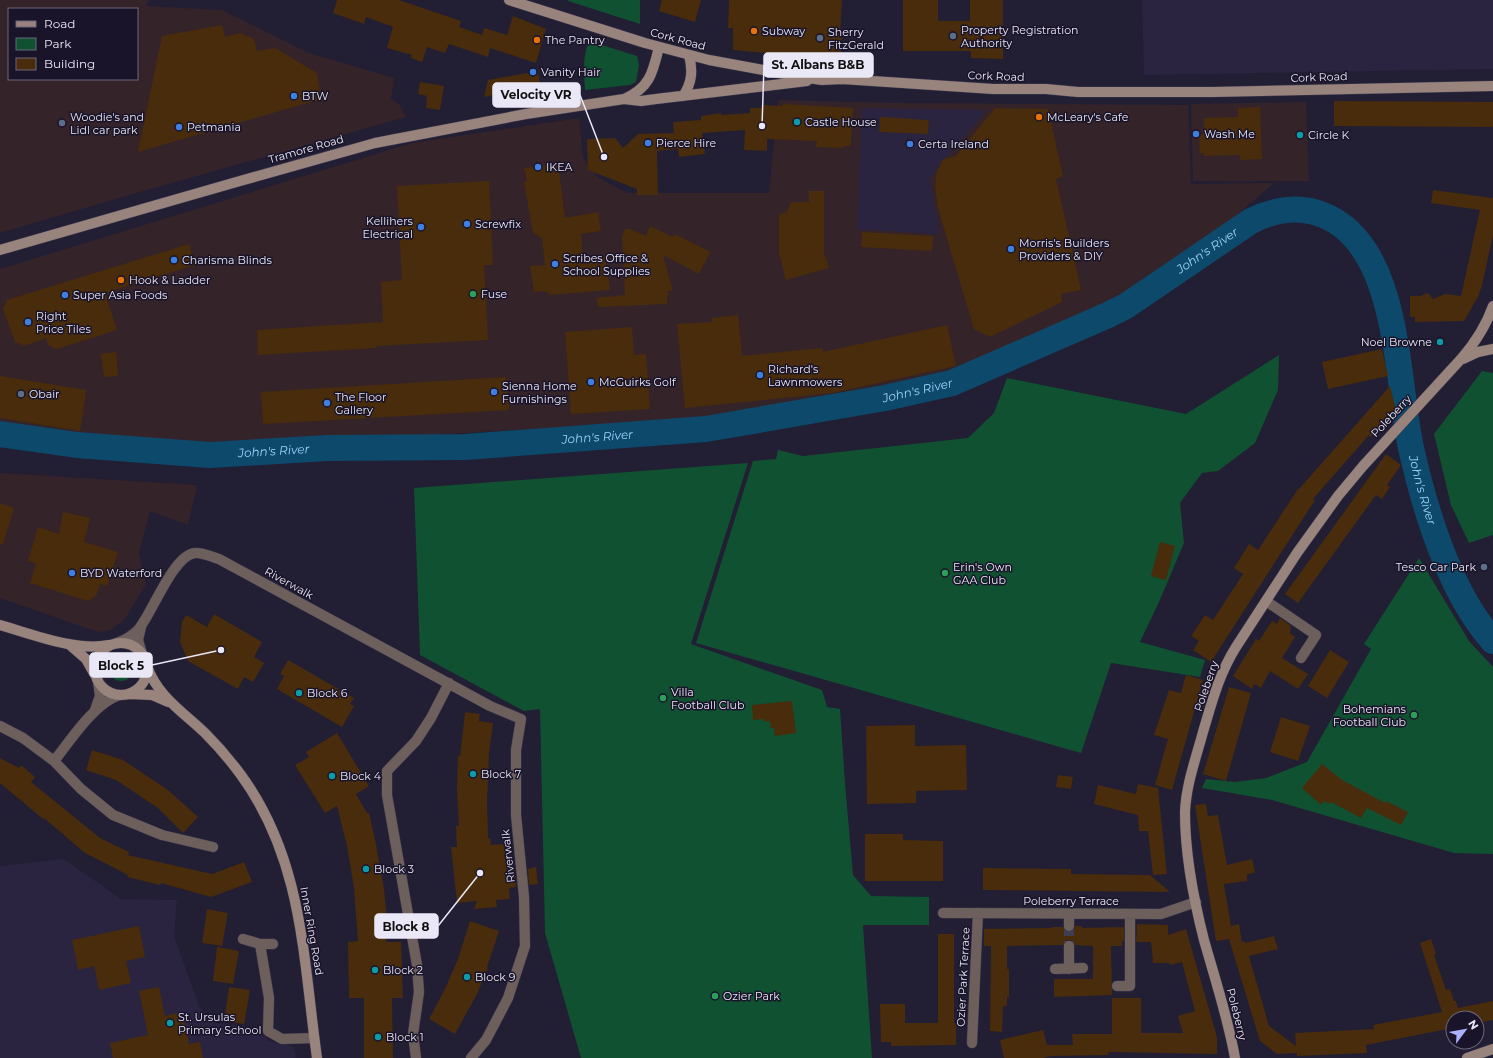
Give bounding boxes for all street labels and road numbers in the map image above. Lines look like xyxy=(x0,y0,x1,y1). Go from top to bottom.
street label: Cork Road xyxy=(649,25,707,53)
street label: Cork Road xyxy=(967,68,1025,84)
street label: Cork Road xyxy=(1290,69,1348,85)
street label: Tramore Road xyxy=(267,132,345,166)
street label: Poleberry xyxy=(1368,392,1414,440)
street label: Riverwalk xyxy=(262,564,316,602)
street label: Poleberry xyxy=(1191,659,1221,713)
street label: Riverwalk xyxy=(498,828,518,883)
street label: Inner Ring Road xyxy=(297,886,327,976)
street label: Poleberry Terrace xyxy=(1023,894,1119,908)
street label: Ozier Park Terrace xyxy=(953,927,973,1027)
street label: Poleberry xyxy=(1224,987,1250,1041)

